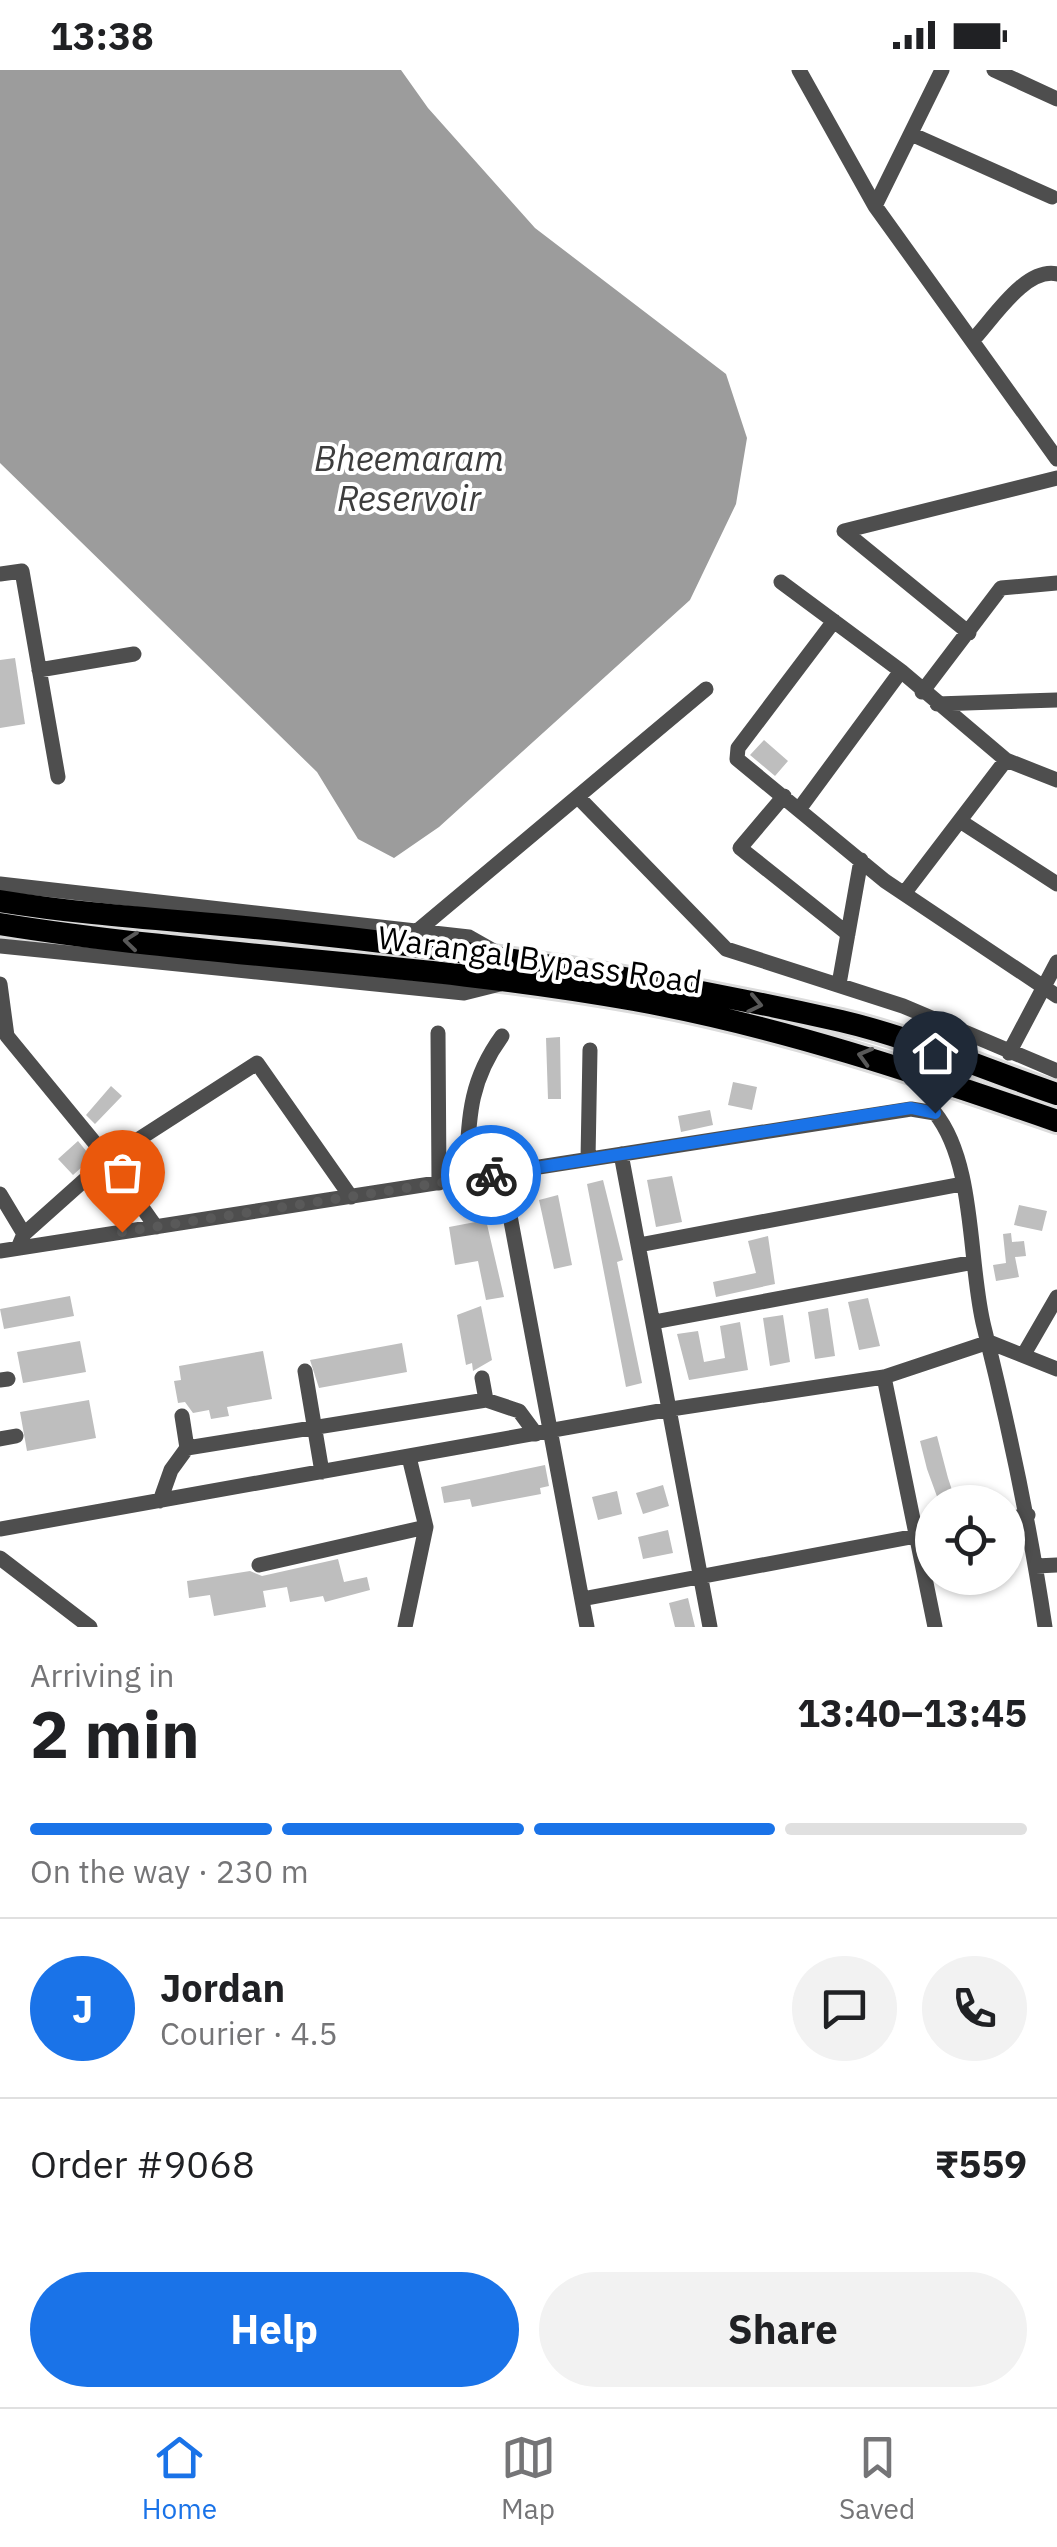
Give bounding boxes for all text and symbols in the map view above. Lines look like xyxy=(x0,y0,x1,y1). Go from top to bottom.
text: 13:38 xyxy=(50,11,154,60)
water label: Bheemaram Reservoir xyxy=(314,435,504,521)
street label: Warangal Bypass Road xyxy=(375,915,705,1003)
one-way arrow xyxy=(122,931,138,952)
one-way arrow xyxy=(746,992,763,1013)
pin xyxy=(893,1011,978,1114)
icon: home xyxy=(908,1026,963,1081)
one-way arrow xyxy=(857,1047,874,1068)
courier xyxy=(441,1125,541,1225)
pin xyxy=(80,1130,165,1233)
icon: bag xyxy=(95,1145,150,1200)
icon: bike xyxy=(464,1148,519,1203)
map controls xyxy=(915,1485,1025,1595)
button: locate xyxy=(915,1485,1025,1595)
text: Arriving in xyxy=(30,1654,175,1696)
text: 13:40–13:45 xyxy=(797,1688,1027,1737)
text: 2 min xyxy=(30,1691,200,1776)
text: On the way · 230 m xyxy=(30,1850,309,1892)
button: chat xyxy=(792,1956,897,2061)
button: phone xyxy=(922,1956,1027,2061)
text: Jordan xyxy=(160,1963,285,2012)
text: J xyxy=(72,1984,93,2033)
text: Courier · 4.5 xyxy=(160,2012,338,2054)
text: Order #9068 xyxy=(30,2139,255,2188)
text: ₹559 xyxy=(935,2139,1027,2188)
button: Help xyxy=(30,2272,519,2387)
button: Share xyxy=(539,2272,1027,2387)
tab: Home xyxy=(142,2430,217,2527)
tab: Map xyxy=(501,2430,556,2527)
tab: Saved xyxy=(839,2430,915,2527)

